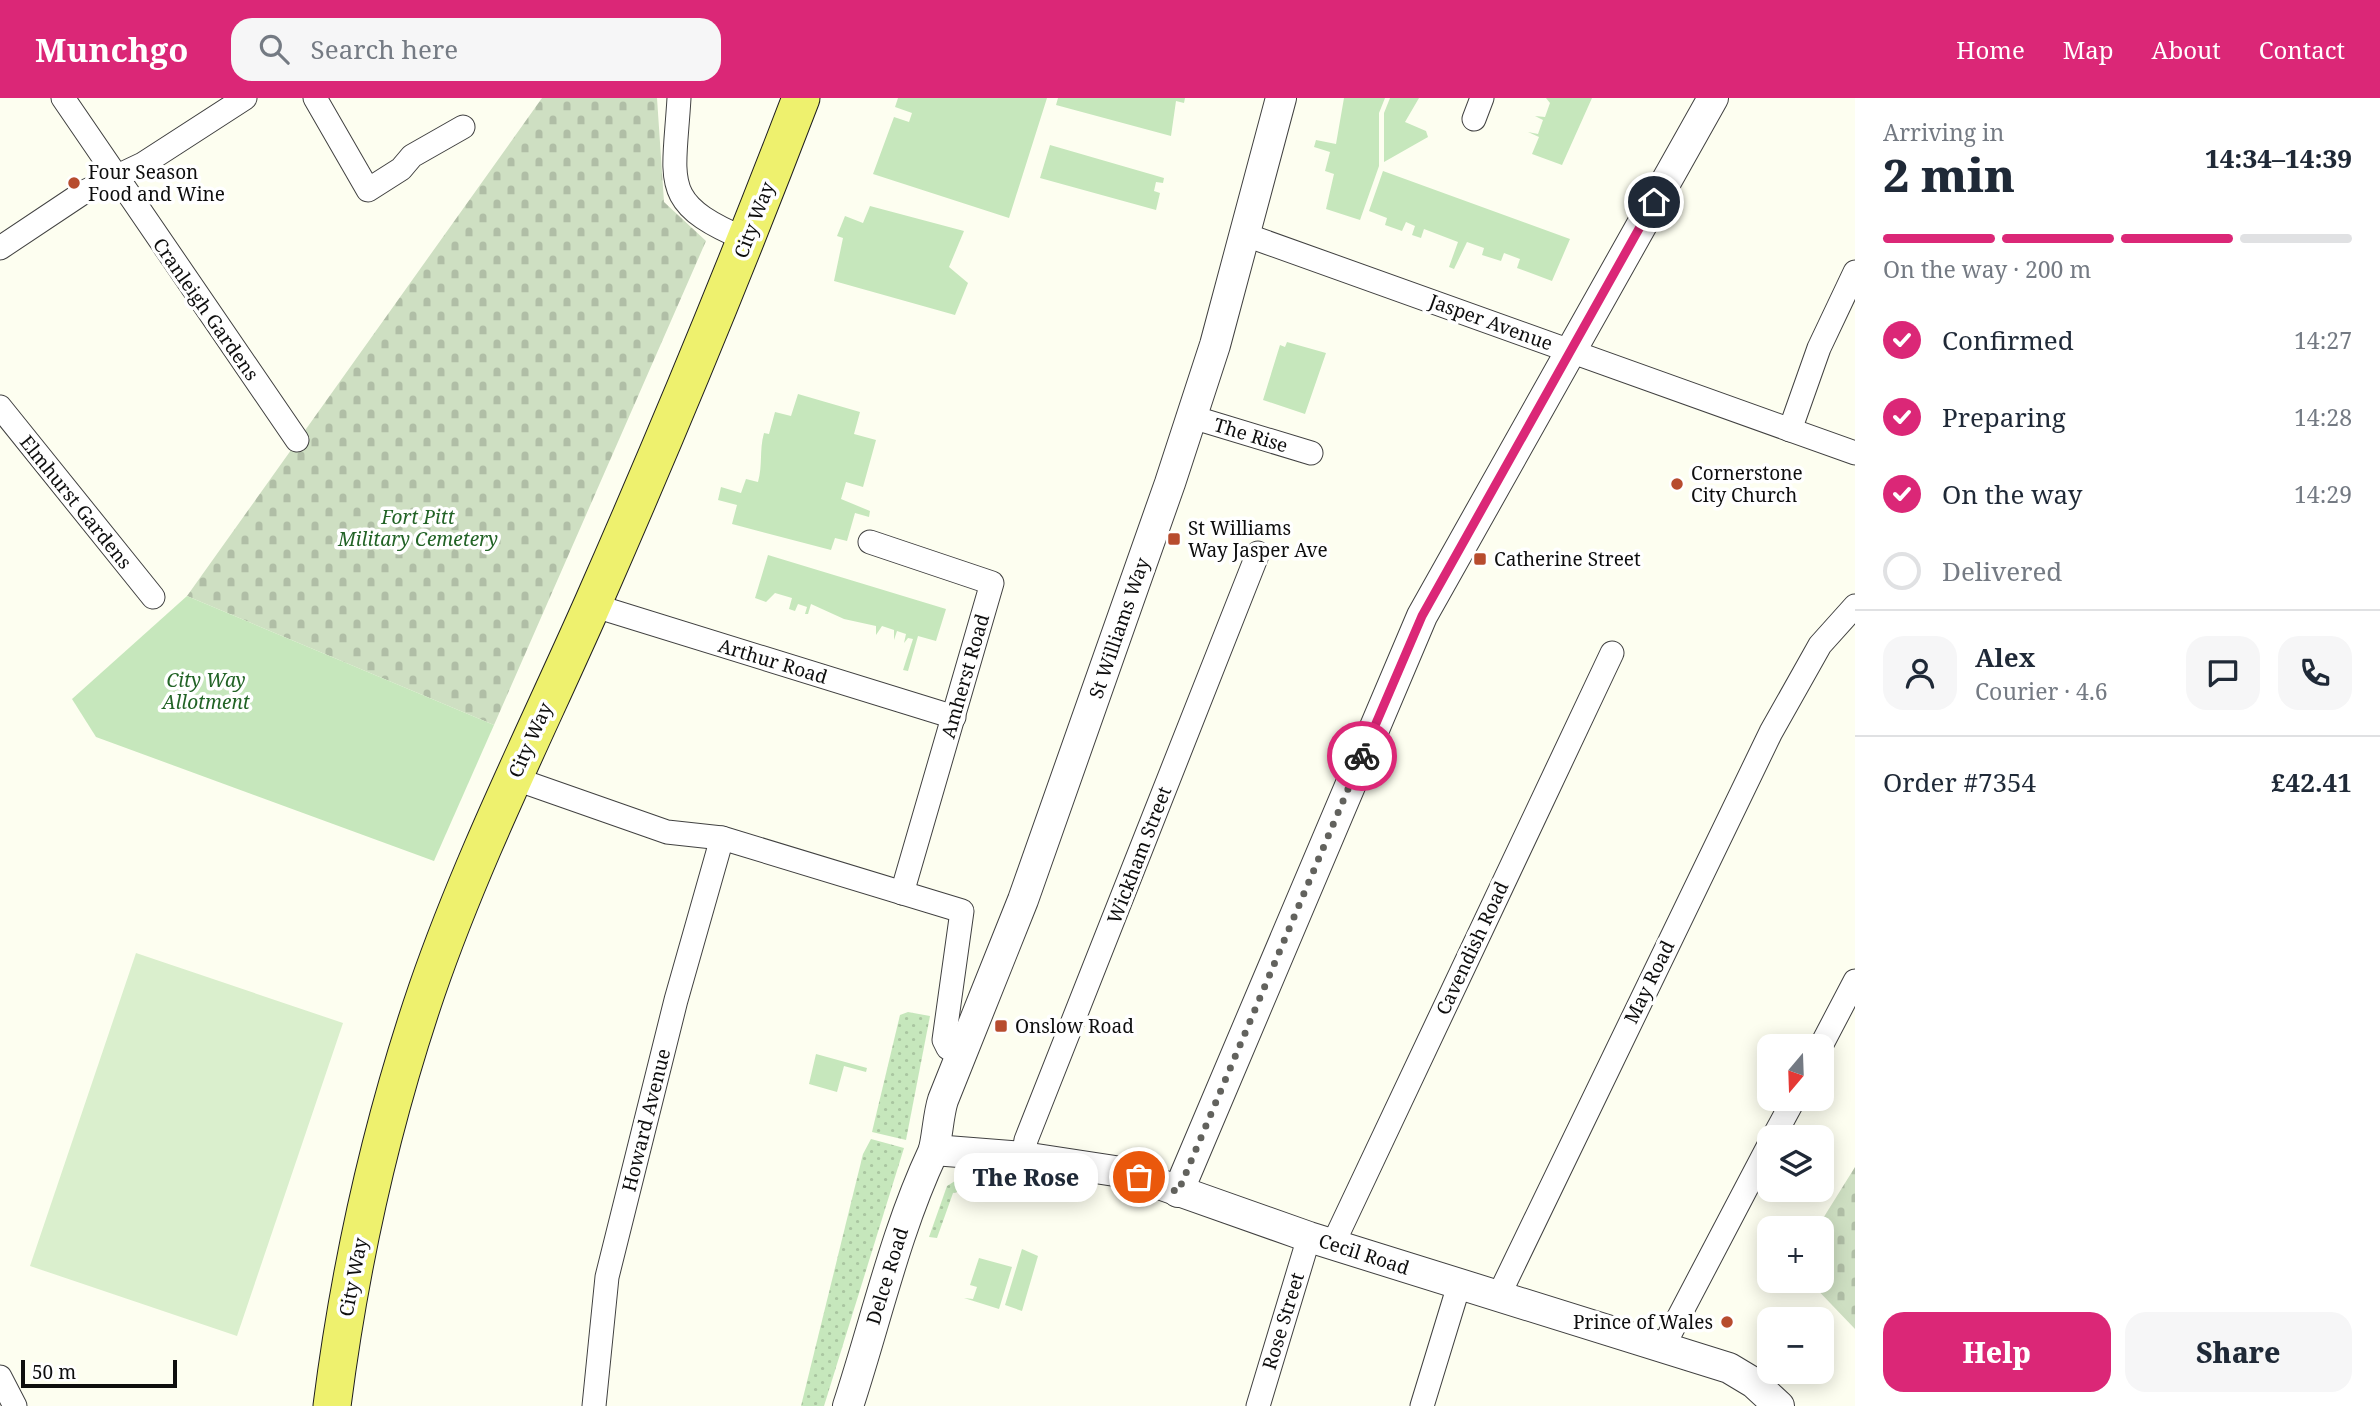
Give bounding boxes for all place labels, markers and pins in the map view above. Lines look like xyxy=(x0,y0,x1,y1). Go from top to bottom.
place label: Four Season Food and Wine xyxy=(88,159,225,207)
pin xyxy=(1624,172,1684,232)
marker: Four Season Food and Wine xyxy=(66,175,82,191)
place label: Cornerstone City Church xyxy=(1691,460,1803,508)
marker: Cornerstone City Church xyxy=(1669,476,1685,492)
place label: St Williams Way Jasper Ave xyxy=(1188,515,1328,563)
marker: St Williams Way Jasper Ave xyxy=(1166,531,1182,547)
place label: Catherine Street xyxy=(1494,546,1641,572)
marker: Catherine Street xyxy=(1472,551,1488,567)
place label: Onslow Road xyxy=(1015,1013,1134,1039)
marker: Onslow Road xyxy=(993,1018,1009,1034)
pin xyxy=(1109,1147,1169,1207)
callout: The Rose xyxy=(954,1152,1097,1202)
place label: Prince of Wales xyxy=(1573,1309,1713,1335)
marker: Prince of Wales xyxy=(1719,1314,1735,1330)

